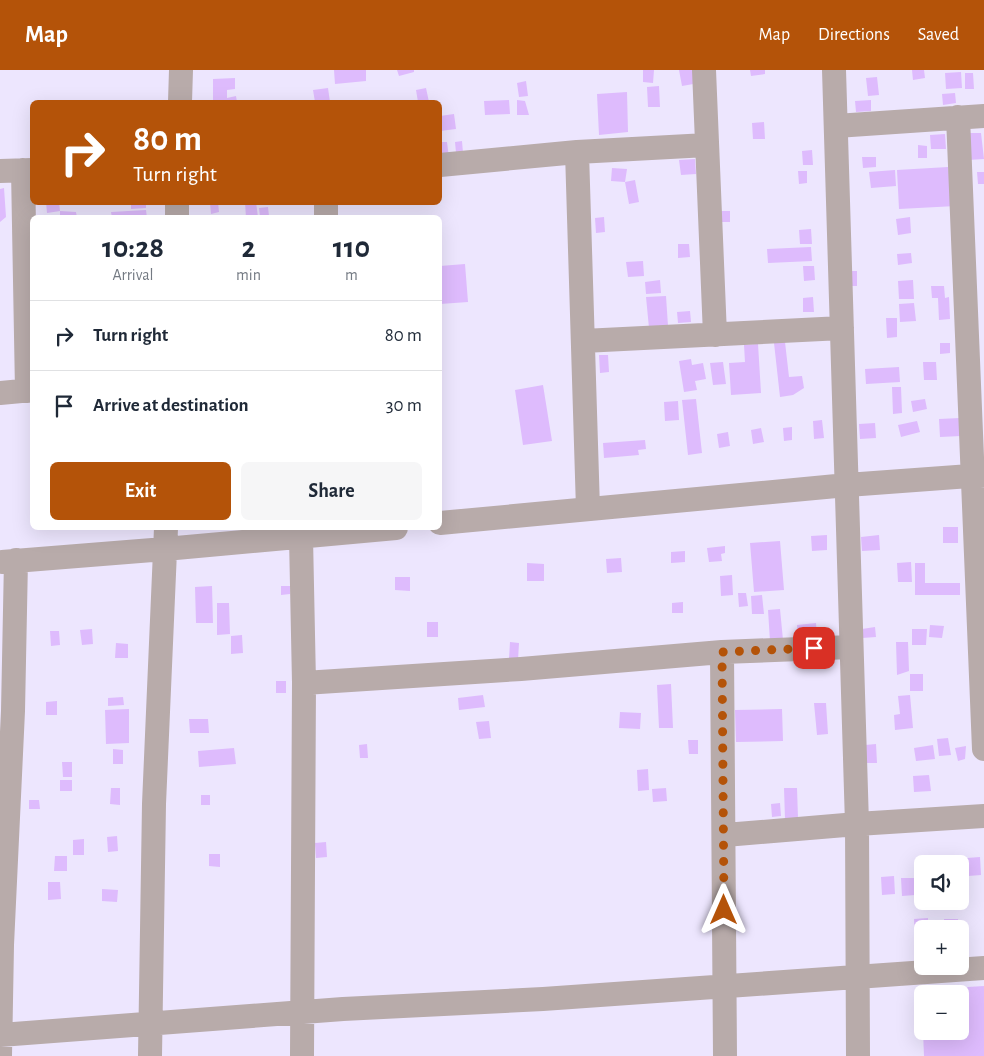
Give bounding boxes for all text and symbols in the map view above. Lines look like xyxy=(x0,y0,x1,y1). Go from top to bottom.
text: Map xyxy=(25,23,68,47)
text: Map xyxy=(759,26,790,44)
text: Directions xyxy=(818,26,890,44)
text: Saved xyxy=(918,26,959,44)
icon: right xyxy=(50,120,115,185)
text: 80 m xyxy=(133,122,202,157)
text: Turn right xyxy=(133,163,217,185)
text: 10:28 xyxy=(102,233,164,263)
text: 2 xyxy=(241,233,256,263)
text: 110 xyxy=(333,233,370,263)
text: Arrival xyxy=(112,267,154,283)
text: min xyxy=(236,267,261,283)
text: m xyxy=(345,267,358,283)
icon: right xyxy=(50,322,78,350)
text: Turn right xyxy=(93,326,168,345)
text: 80 m xyxy=(385,326,422,345)
icon: arrive xyxy=(50,392,78,420)
text: Arrive at destination xyxy=(93,396,249,415)
text: 30 m xyxy=(386,396,422,415)
button: Exit xyxy=(50,462,231,520)
button: Share xyxy=(241,462,422,520)
pin xyxy=(793,627,835,669)
icon: arrive xyxy=(800,634,828,662)
map controls xyxy=(914,855,969,1040)
button: sound xyxy=(914,855,969,910)
position arrow xyxy=(697,883,749,935)
button: + xyxy=(914,920,969,975)
button: − xyxy=(914,985,969,1040)

